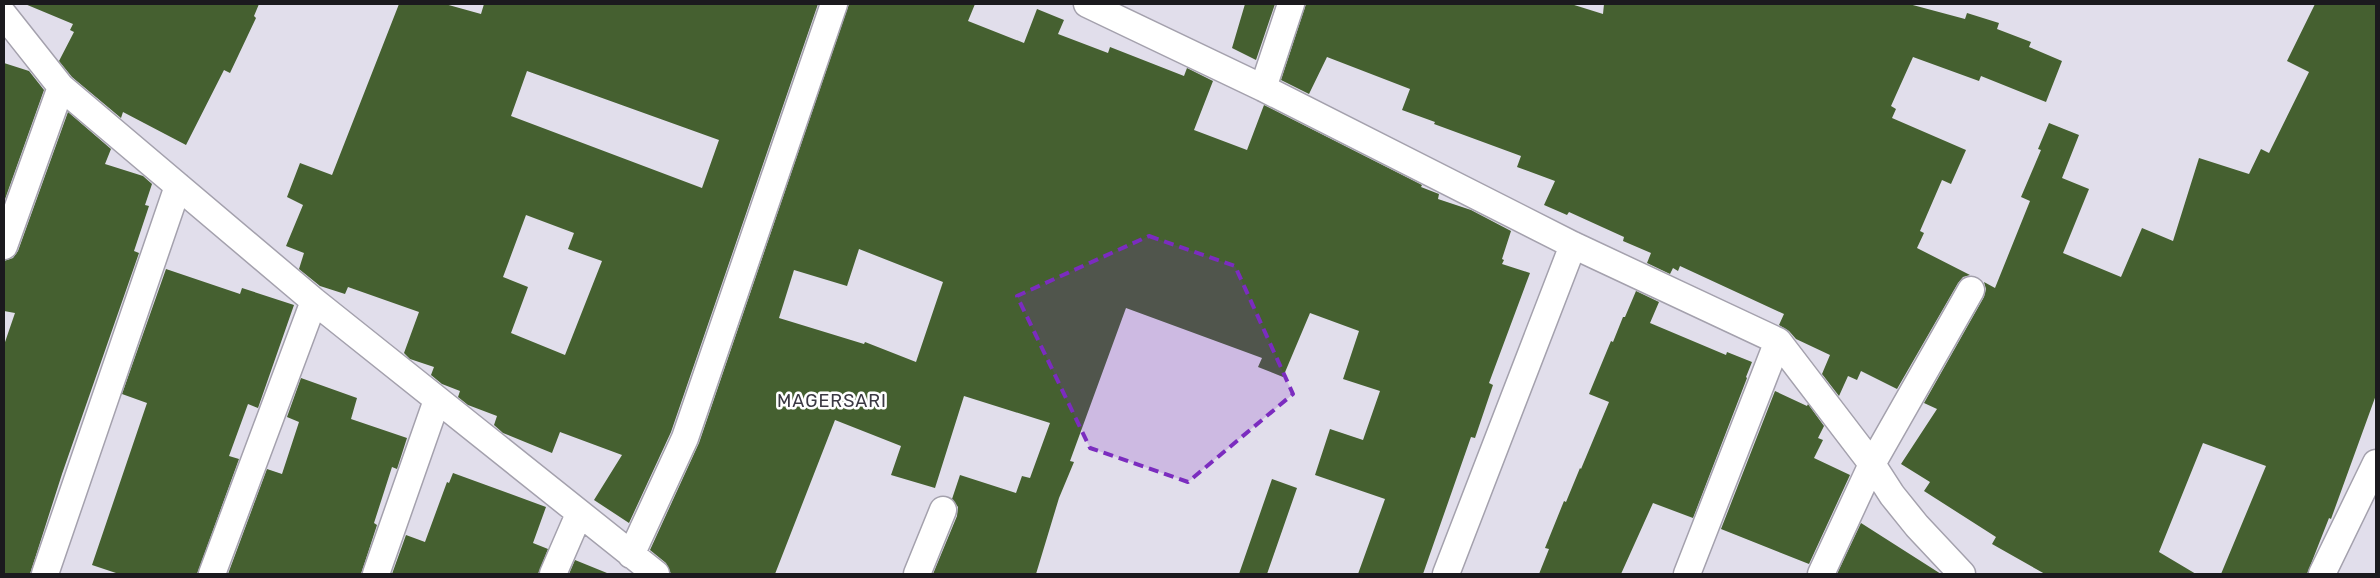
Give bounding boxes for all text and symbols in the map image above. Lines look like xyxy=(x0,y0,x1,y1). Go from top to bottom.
district label: MAGERSARI xyxy=(777,390,887,412)

